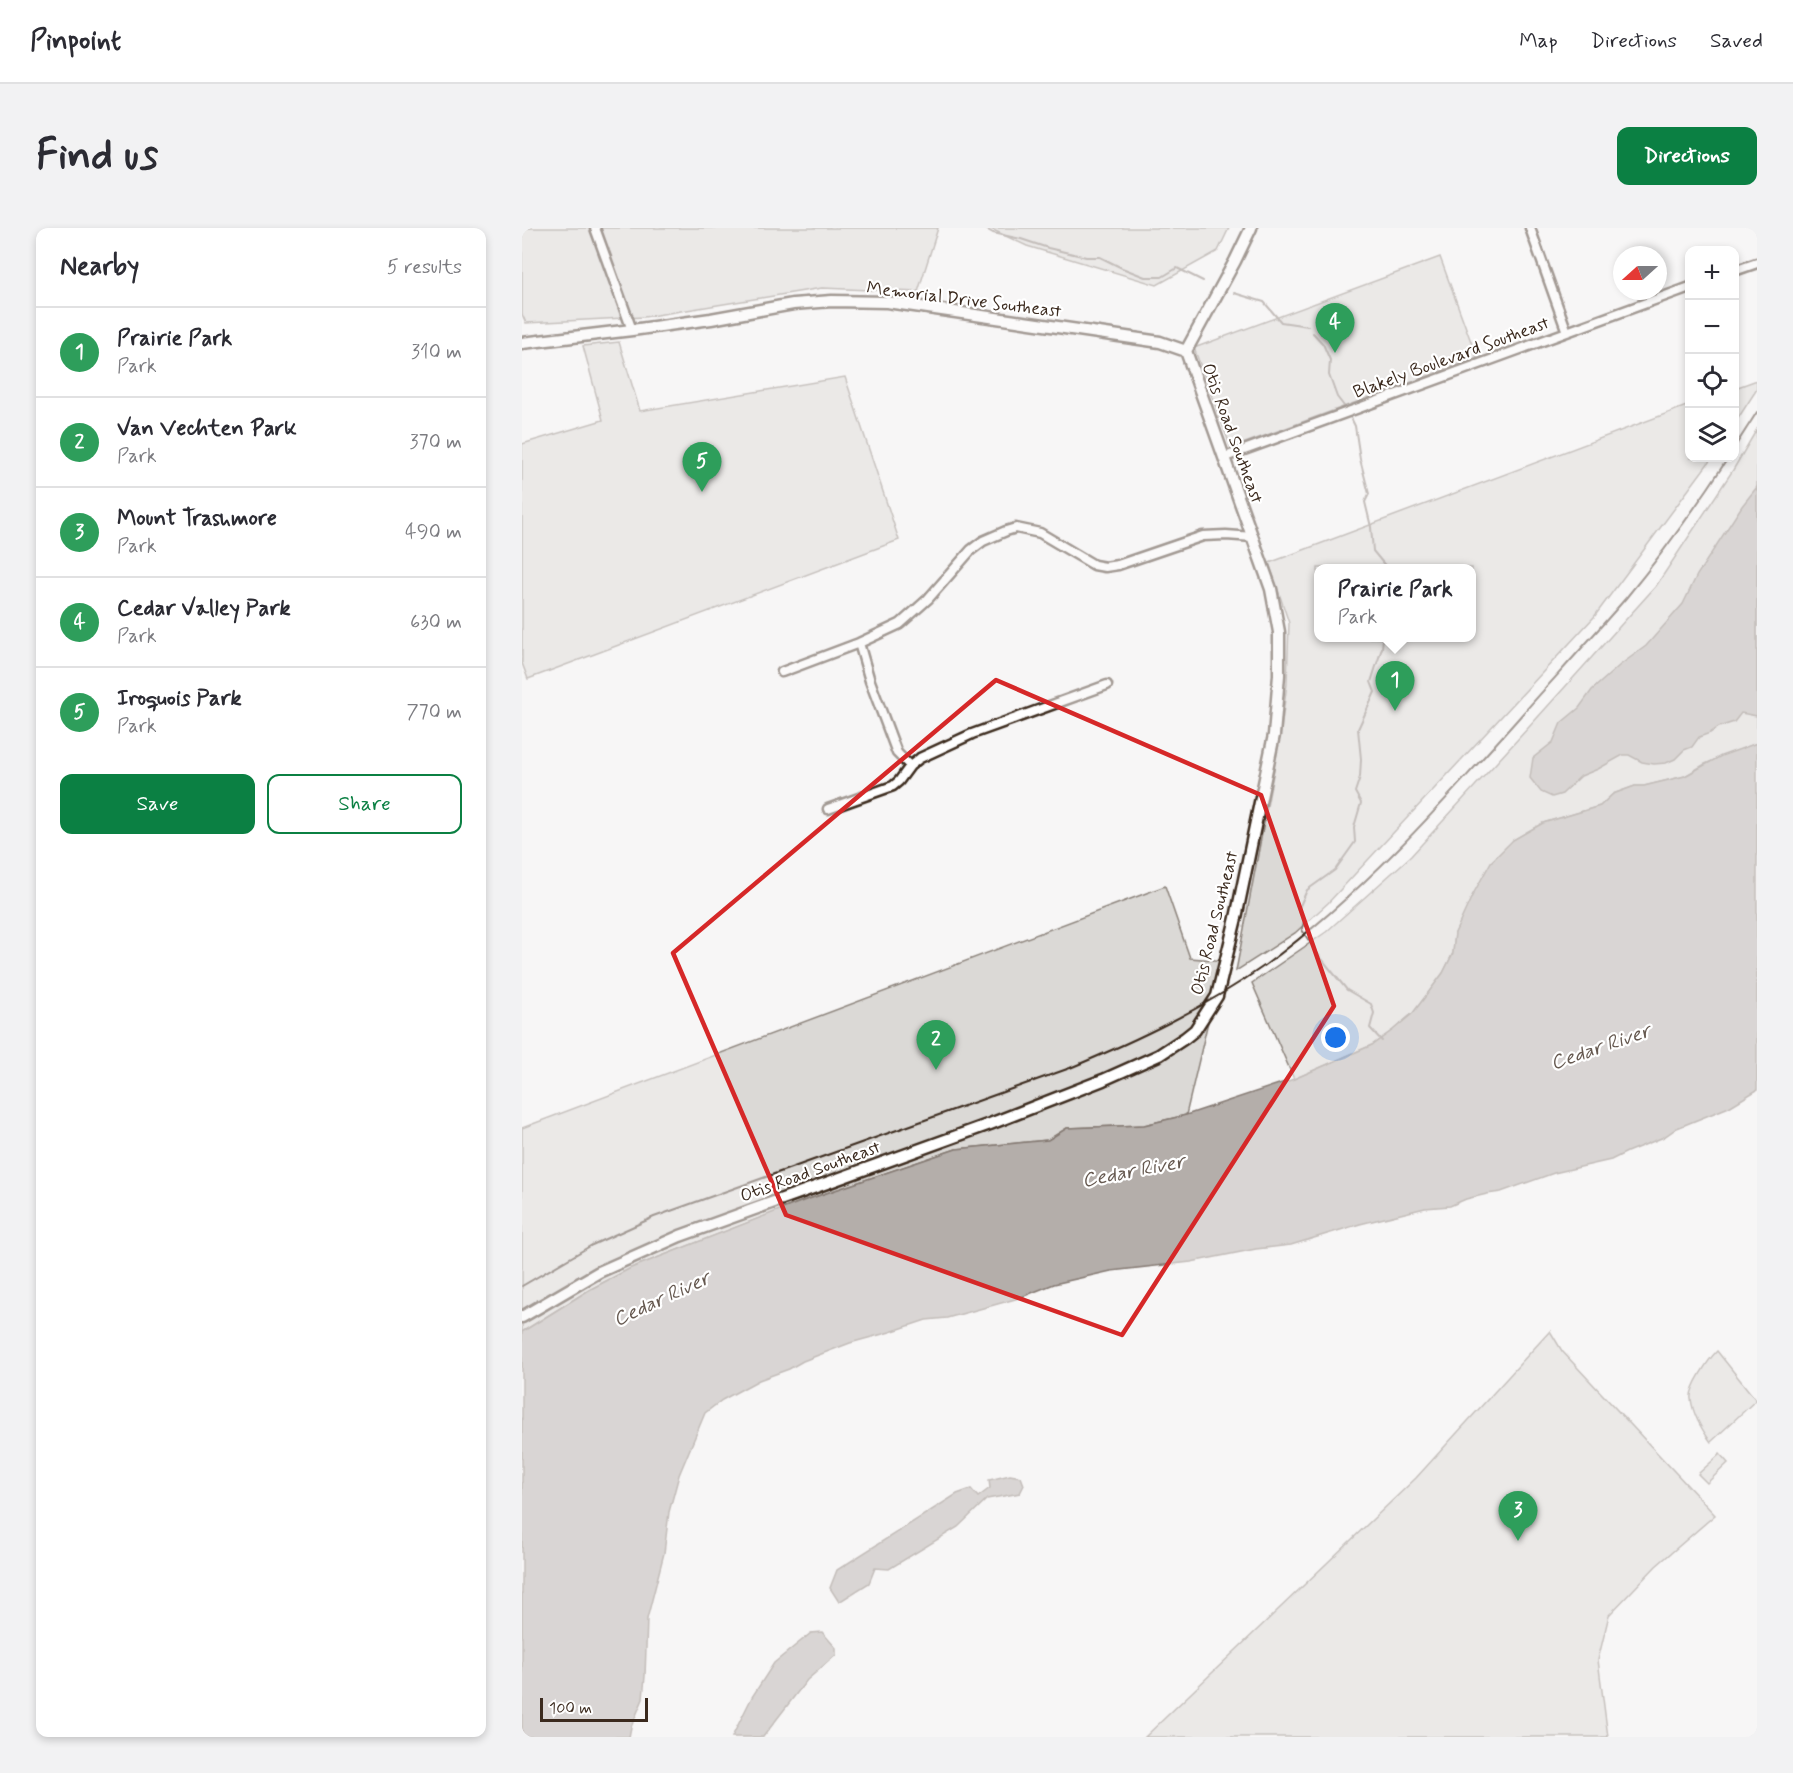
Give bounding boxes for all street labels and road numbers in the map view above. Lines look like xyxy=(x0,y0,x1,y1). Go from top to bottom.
street label: Memorial Drive Southeast xyxy=(865,276,1063,324)
street label: Blakely Boulevard Southeast xyxy=(1350,311,1553,405)
street label: Otis Road Southeast xyxy=(1196,360,1269,507)
street label: Otis Road Southeast xyxy=(1185,848,1245,998)
street label: Otis Road Southeast xyxy=(737,1135,884,1208)

